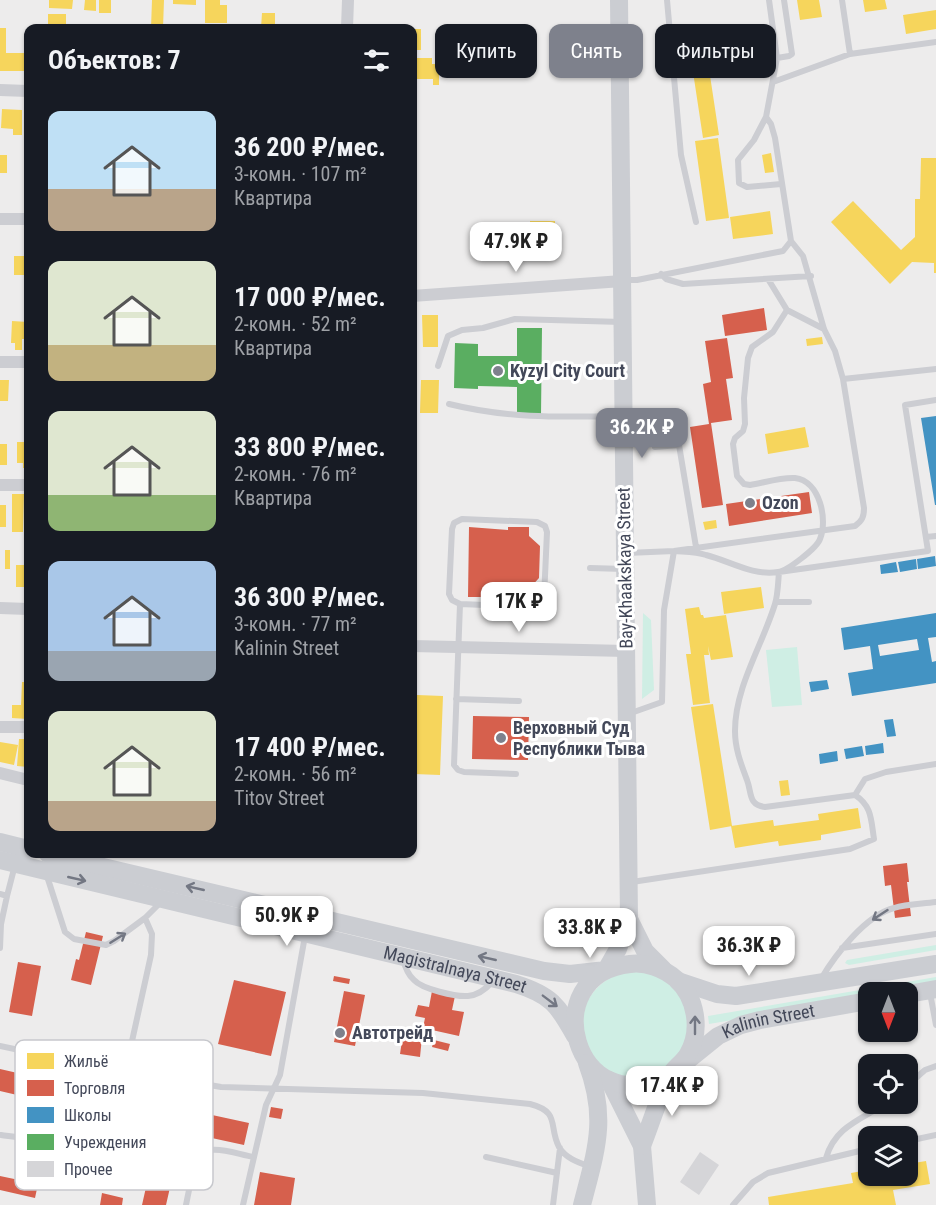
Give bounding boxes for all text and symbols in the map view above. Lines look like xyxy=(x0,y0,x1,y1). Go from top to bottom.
chip: Купить xyxy=(435,24,537,78)
chip: Снять xyxy=(549,24,643,78)
chip: Фильтры xyxy=(655,24,776,78)
icon: filters xyxy=(360,44,393,77)
text: Объектов: 7 xyxy=(48,45,181,75)
text: 36 200 ₽/мес. xyxy=(234,132,386,162)
icon: home xyxy=(96,135,168,207)
text: 3-комн. · 107 m² xyxy=(234,162,367,186)
text: Квартира xyxy=(234,186,312,210)
pin: 47.9K ₽ xyxy=(461,222,571,273)
text: 47.9K ₽ xyxy=(484,229,548,253)
text: 17 000 ₽/мес. xyxy=(234,282,386,312)
icon: home xyxy=(96,285,168,357)
text: 2-комн. · 52 m² xyxy=(234,312,357,336)
text: Квартира xyxy=(234,336,312,360)
place label: Kyzyl City Court xyxy=(510,360,625,381)
marker: Kyzyl City Court xyxy=(491,364,505,378)
pin: 36.2K ₽ xyxy=(587,408,697,459)
text: 36.2K ₽ xyxy=(610,415,674,439)
text: 33 800 ₽/мес. xyxy=(234,432,386,462)
icon: home xyxy=(96,435,168,507)
text: 2-комн. · 76 m² xyxy=(234,462,357,486)
text: Квартира xyxy=(234,486,312,510)
street label: Bay-Khaakskaya Street xyxy=(613,487,636,649)
place label: Ozon xyxy=(762,492,799,513)
marker: Ozon xyxy=(743,496,757,510)
text: 36 300 ₽/мес. xyxy=(234,582,386,612)
pin: 17K ₽ xyxy=(477,582,561,633)
icon: home xyxy=(96,585,168,657)
text: 17K ₽ xyxy=(495,589,543,613)
text: 3-комн. · 77 m² xyxy=(234,612,357,636)
text: Kalinin Street xyxy=(234,636,339,660)
place label: Верховный Суд Республики Тыва xyxy=(513,717,645,759)
marker: Верховный Суд Республики Тыва xyxy=(494,731,508,745)
text: 17 400 ₽/мес. xyxy=(234,732,386,762)
icon: home xyxy=(96,735,168,807)
text: 2-комн. · 56 m² xyxy=(234,762,357,786)
text: Titov Street xyxy=(234,786,325,810)
one-way arrow xyxy=(68,873,87,885)
one-way arrow xyxy=(186,882,205,894)
pin: 50.9K ₽ xyxy=(232,896,342,947)
text: 50.9K ₽ xyxy=(255,903,319,927)
pin: 33.8K ₽ xyxy=(535,908,645,959)
one-way arrow xyxy=(872,910,889,922)
text: 33.8K ₽ xyxy=(558,915,622,939)
pin: 36.3K ₽ xyxy=(694,926,804,977)
one-way arrow xyxy=(109,931,126,943)
text: 36.3K ₽ xyxy=(717,933,781,957)
street label: Magistralnaya Street xyxy=(382,942,530,997)
one-way arrow xyxy=(477,951,496,963)
north arrow xyxy=(858,982,918,1042)
map controls xyxy=(858,982,918,1186)
one-way arrow xyxy=(541,994,557,1007)
street label: Kalinin Street xyxy=(719,1000,816,1042)
one-way arrow xyxy=(689,1016,701,1036)
place label: Автотрейд xyxy=(352,1022,433,1043)
marker: Автотрейд xyxy=(333,1026,347,1040)
legend xyxy=(15,1040,213,1190)
text: Жильё xyxy=(64,1052,108,1071)
button: locate xyxy=(858,1054,918,1114)
pin: 17.4K ₽ xyxy=(617,1066,727,1117)
text: 17.4K ₽ xyxy=(640,1073,704,1097)
text: Торговля xyxy=(64,1079,125,1098)
text: Школы xyxy=(64,1106,112,1125)
button: layers xyxy=(858,1126,918,1186)
text: Учреждения xyxy=(64,1133,146,1152)
text: Прочее xyxy=(64,1160,113,1179)

